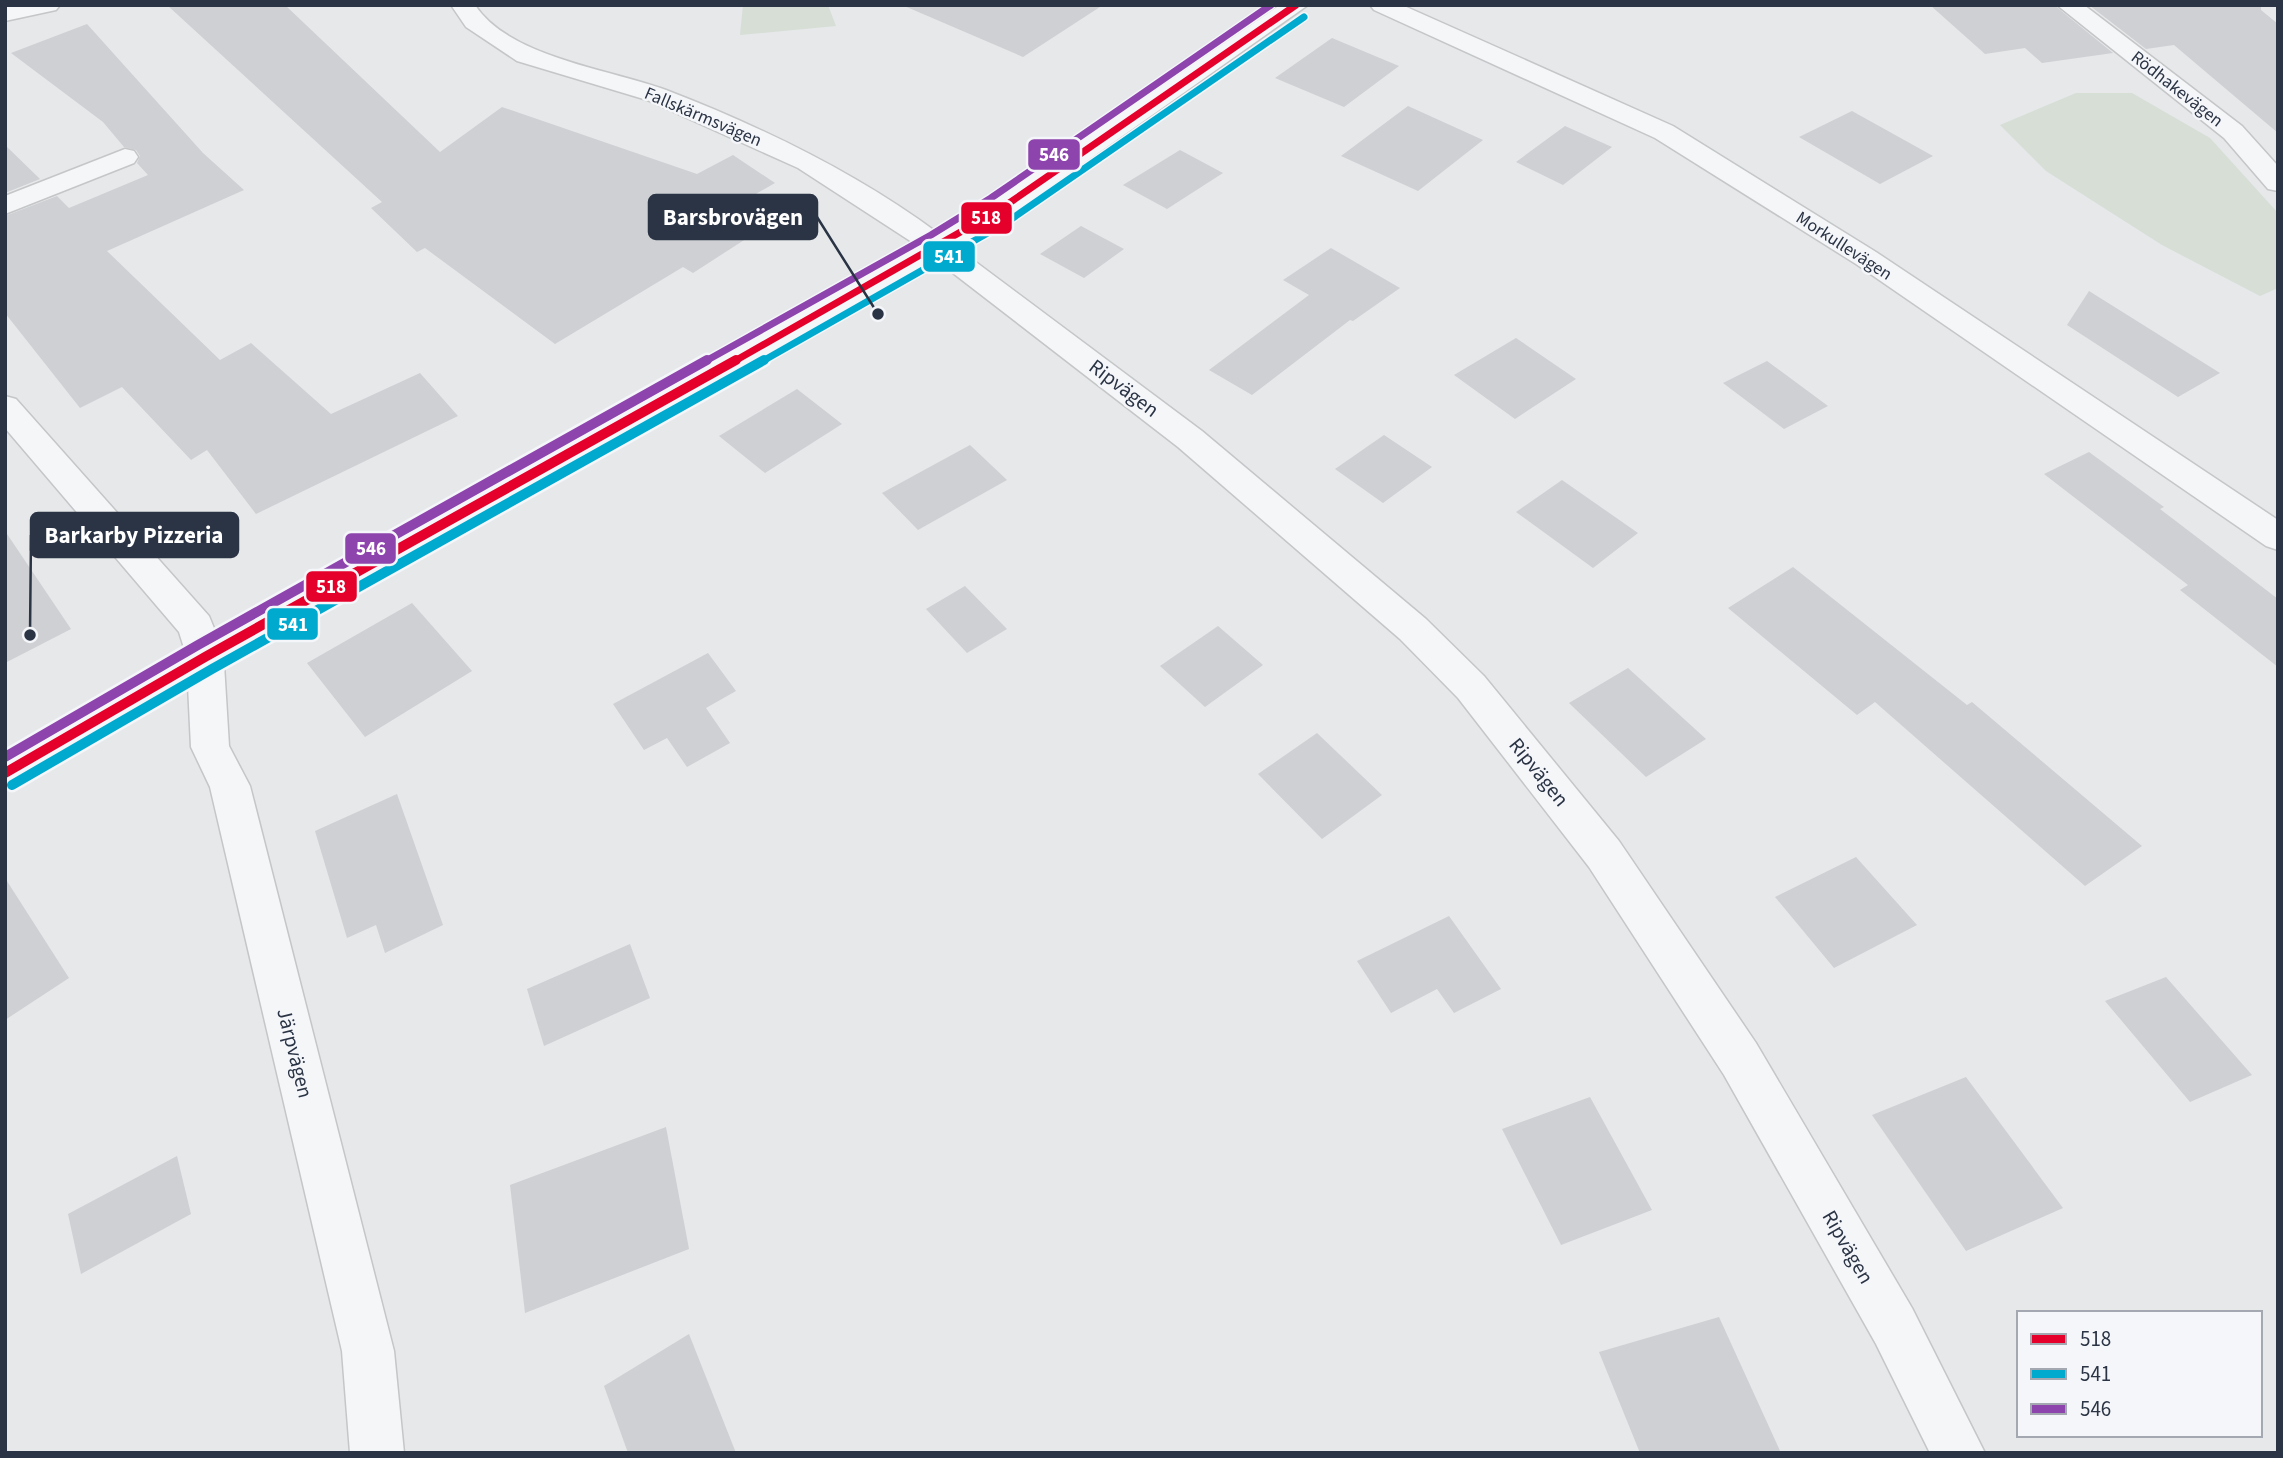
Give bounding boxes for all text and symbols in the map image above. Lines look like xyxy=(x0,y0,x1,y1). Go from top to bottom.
street label: Rödhakevägen xyxy=(2126,45,2228,133)
street label: Fallskärmsvägen xyxy=(640,81,766,153)
line badge: 546 xyxy=(1027,138,1081,171)
text: 546 xyxy=(1039,142,1069,169)
callout: Barsbrovägen xyxy=(649,195,817,239)
text: Barsbrovägen xyxy=(663,201,803,234)
line badge: 518 xyxy=(960,201,1013,235)
text: 518 xyxy=(971,205,1001,232)
street label: Morkullevägen xyxy=(1791,205,1897,287)
line badge: 541 xyxy=(922,240,976,273)
text: 541 xyxy=(934,244,964,271)
street label: Ripvägen xyxy=(1083,352,1165,424)
callout: Barkarby Pizzeria xyxy=(31,513,238,557)
text: Barkarby Pizzeria xyxy=(45,519,223,552)
line badge: 546 xyxy=(344,532,397,565)
text: 546 xyxy=(356,536,386,563)
line badge: 518 xyxy=(305,570,358,603)
text: 518 xyxy=(316,574,346,601)
line badge: 541 xyxy=(266,607,319,641)
text: 541 xyxy=(278,612,308,639)
street label: Ripvägen xyxy=(1502,731,1576,813)
street label: Järpvägen xyxy=(269,1005,321,1101)
street label: Ripvägen xyxy=(1815,1204,1881,1290)
legend xyxy=(2017,1311,2262,1437)
text: 518 xyxy=(2080,1324,2111,1354)
text: 541 xyxy=(2080,1359,2111,1389)
text: 546 xyxy=(2080,1394,2111,1424)

